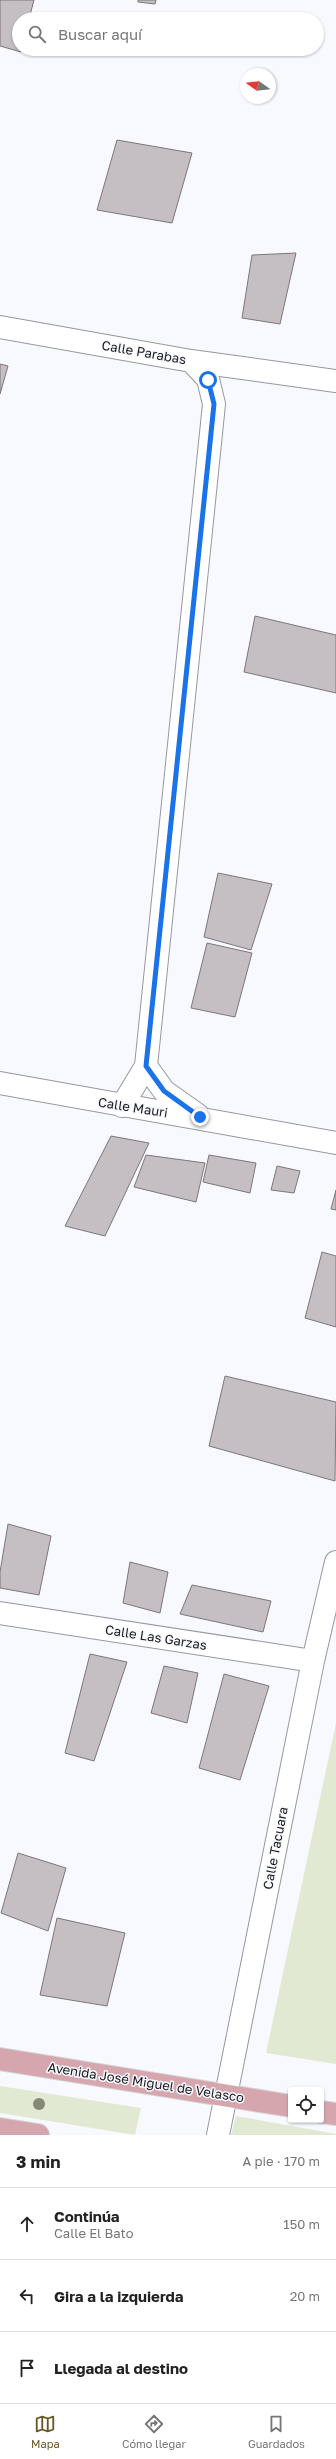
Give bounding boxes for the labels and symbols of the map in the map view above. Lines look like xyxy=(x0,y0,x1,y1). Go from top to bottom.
north arrow xyxy=(240,68,276,104)
street label: Calle Parabas xyxy=(101,337,188,367)
route start xyxy=(199,371,217,389)
street label: Calle Mauri xyxy=(97,1094,169,1120)
route end xyxy=(191,1108,209,1126)
street label: Calle Las Garzas xyxy=(104,1621,208,1653)
street label: Calle Tacuara xyxy=(259,1805,291,1891)
street label: Avenida José Miguel de Velasco xyxy=(47,2059,245,2105)

